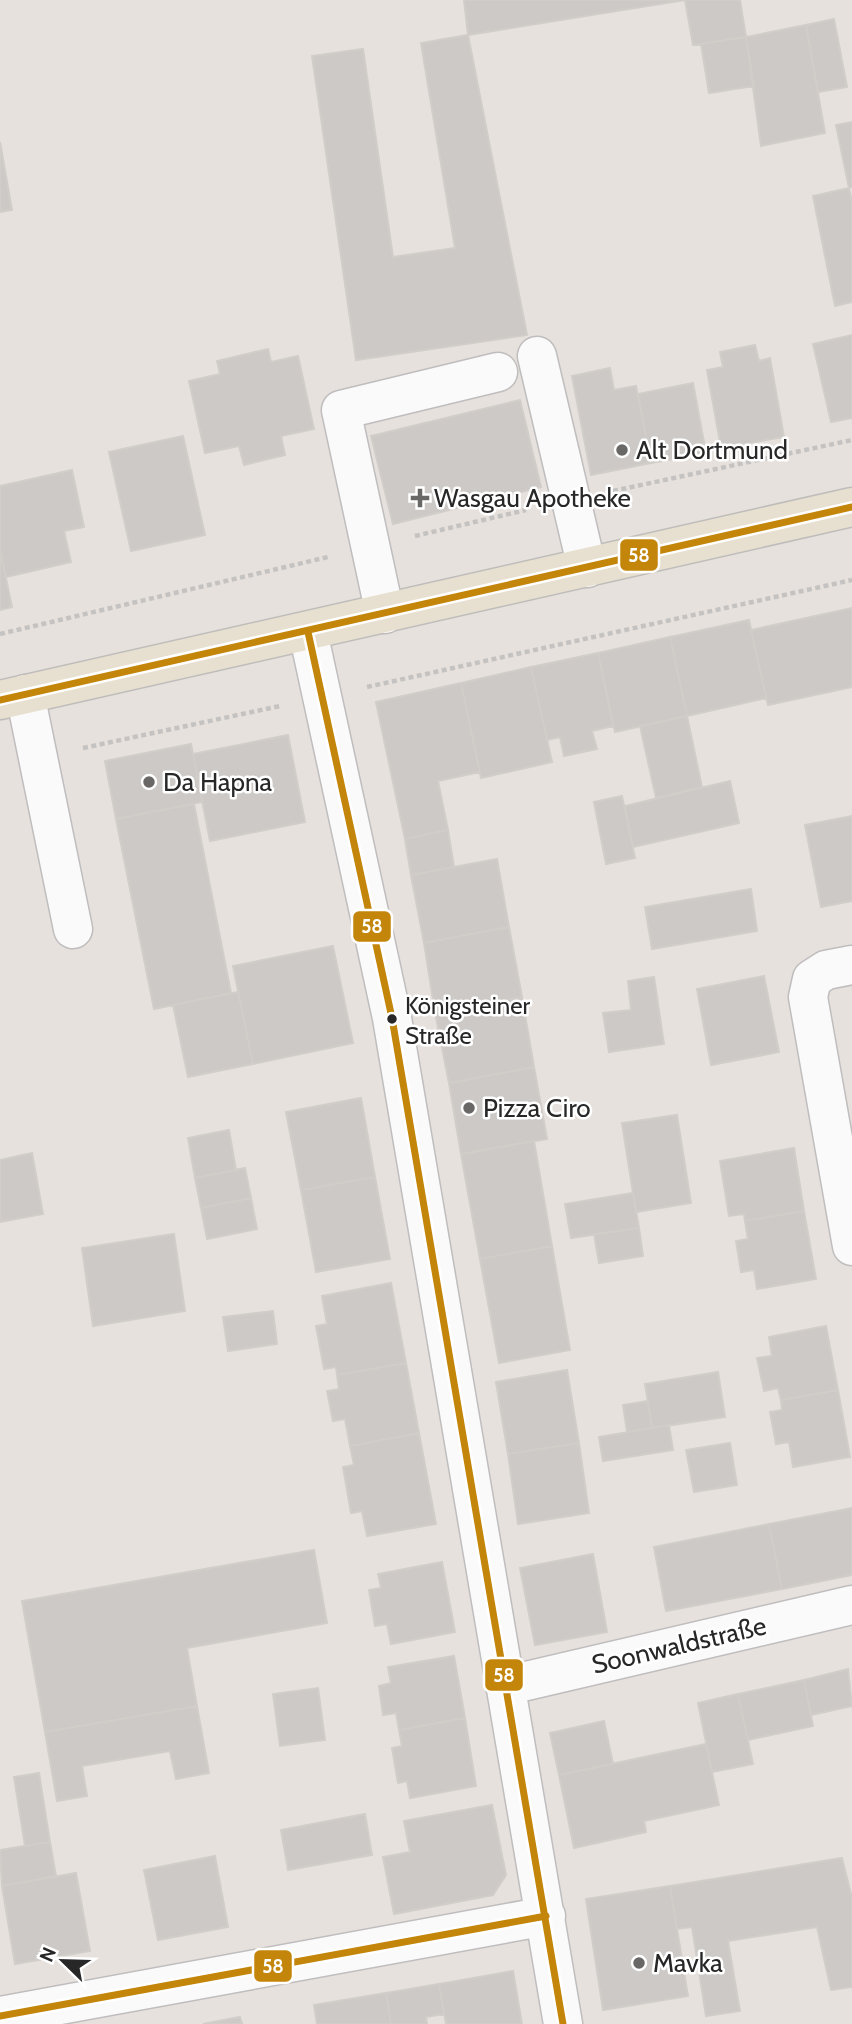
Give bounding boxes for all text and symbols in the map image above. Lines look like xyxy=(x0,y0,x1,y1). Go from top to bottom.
place label: Alt Dortmund xyxy=(636,434,788,466)
marker: Alt Dortmund xyxy=(614,442,630,458)
place label: Wasgau Apotheke xyxy=(434,482,631,514)
marker: Wasgau Apotheke xyxy=(412,490,428,506)
line badge: 58 xyxy=(619,538,659,572)
text: 58 xyxy=(628,544,650,567)
place label: Da Hapna xyxy=(163,766,273,798)
marker: Da Hapna xyxy=(141,774,157,790)
line badge: 58 xyxy=(352,910,392,943)
text: 58 xyxy=(361,915,383,938)
place label: Königsteiner Straße xyxy=(405,991,530,1050)
marker: Königsteiner Straße xyxy=(385,1012,399,1026)
place label: Pizza Ciro xyxy=(483,1092,591,1124)
marker: Pizza Ciro xyxy=(461,1100,477,1116)
street label: Soonwaldstraße xyxy=(589,1609,769,1681)
line badge: 58 xyxy=(484,1658,524,1692)
text: 58 xyxy=(493,1664,515,1687)
north arrow xyxy=(28,1926,98,1996)
text: N xyxy=(35,1944,61,1965)
place label: Mavka xyxy=(653,1947,723,1979)
line badge: 58 xyxy=(253,1949,293,1983)
text: 58 xyxy=(262,1955,284,1978)
marker: Mavka xyxy=(631,1955,647,1971)

